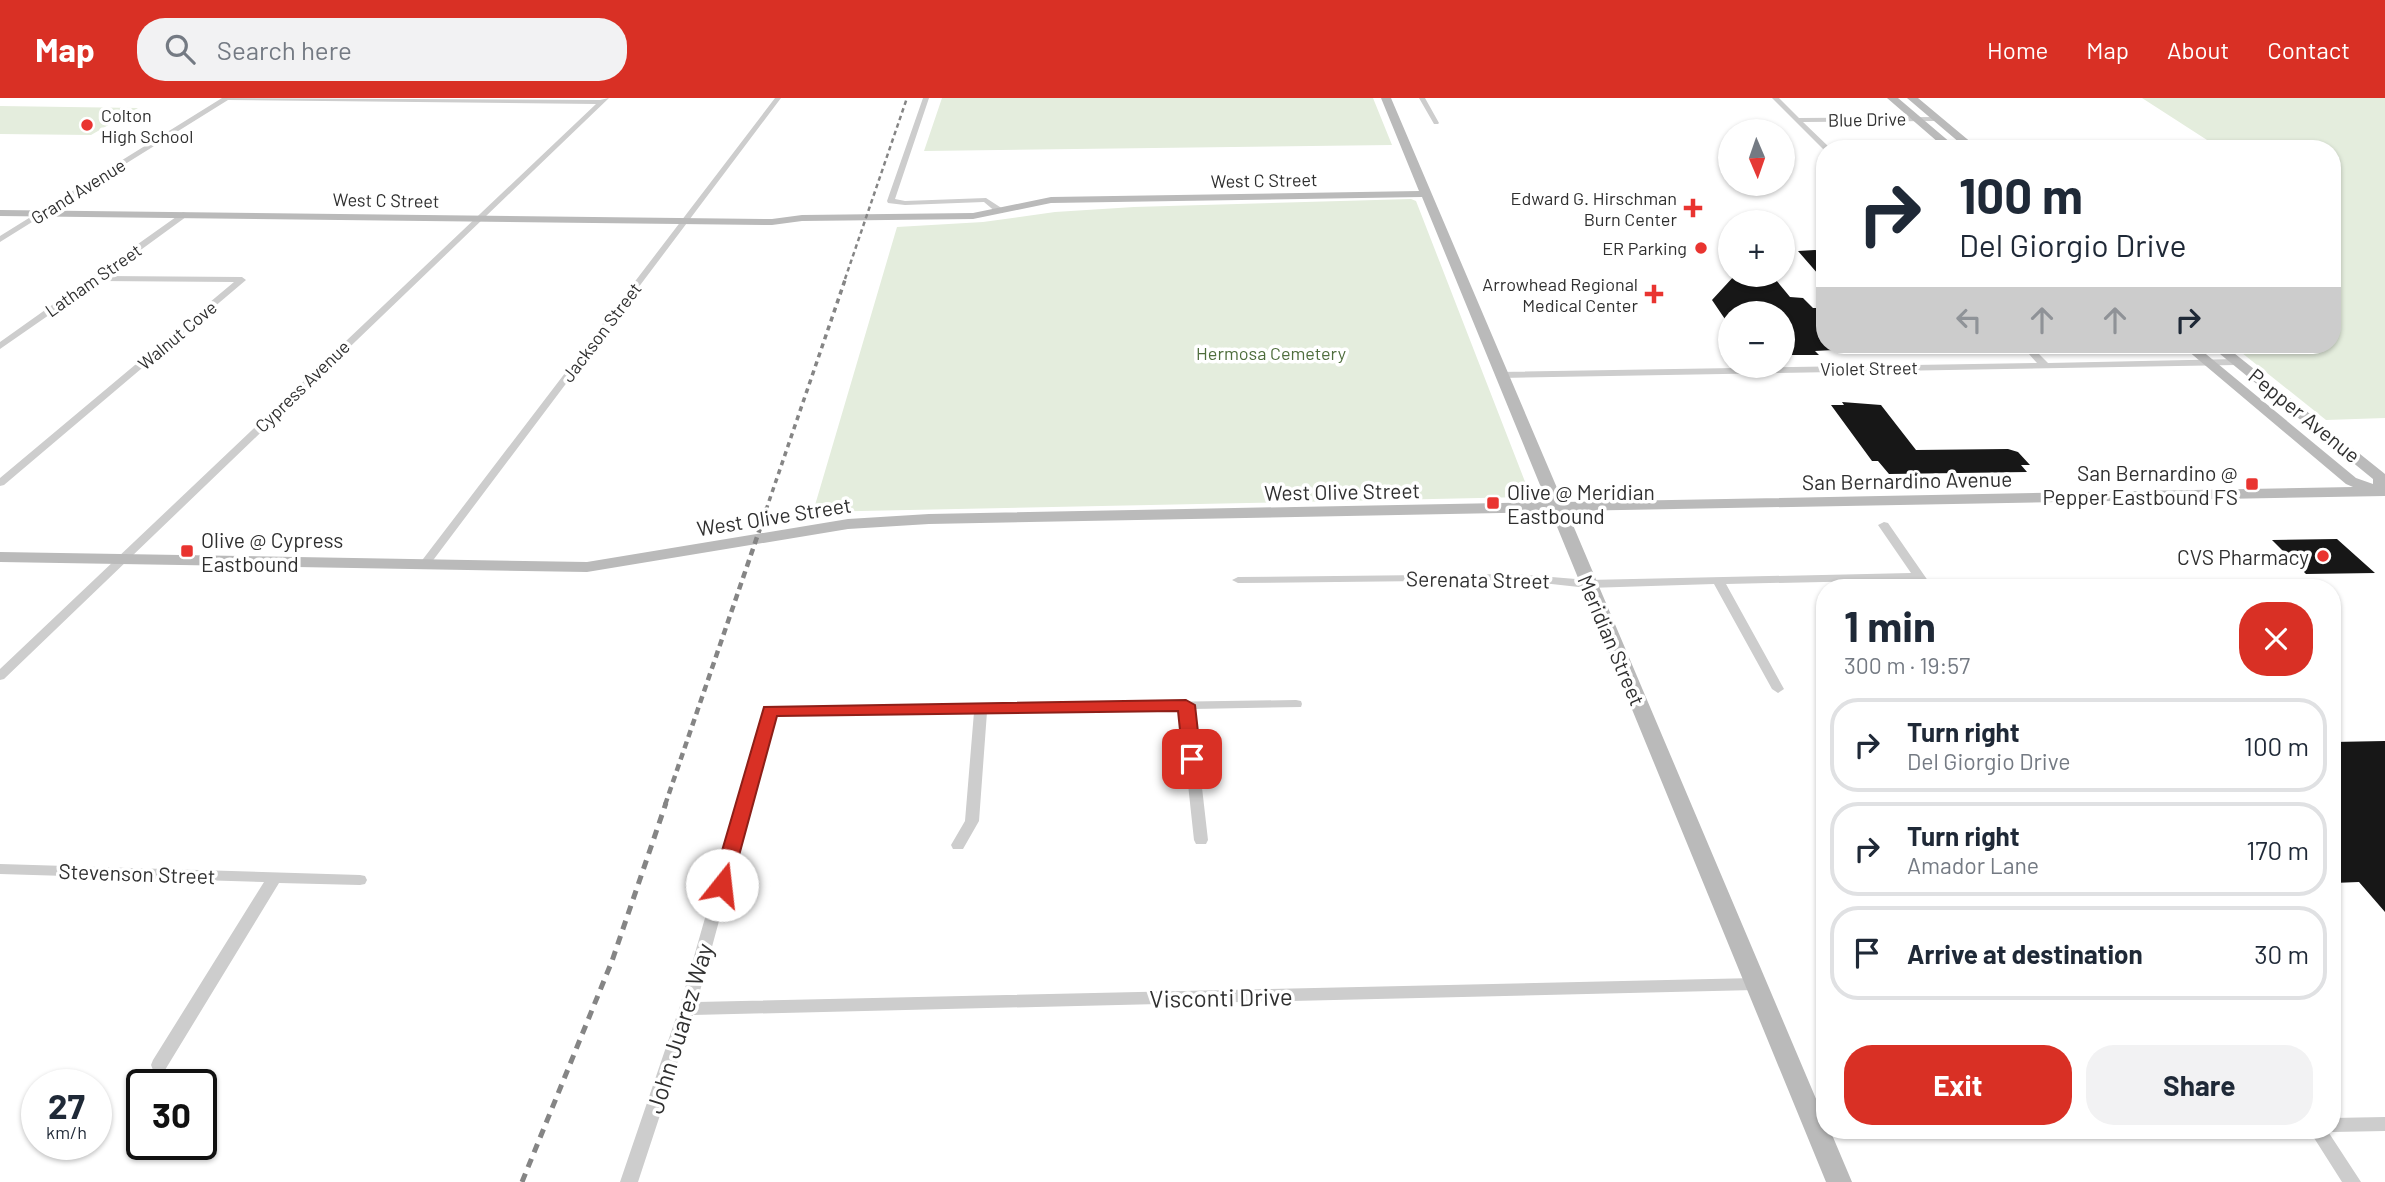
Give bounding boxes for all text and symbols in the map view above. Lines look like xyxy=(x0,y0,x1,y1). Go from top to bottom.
search box xyxy=(137,18,627,81)
text: Map xyxy=(35,29,95,69)
icon: search xyxy=(161,30,199,68)
text: Search here xyxy=(217,34,352,65)
text: Home xyxy=(1987,35,2048,64)
text: Map xyxy=(2086,35,2129,64)
text: About xyxy=(2167,35,2229,64)
text: Contact xyxy=(2267,35,2350,64)
place label: Colton High School xyxy=(101,104,194,147)
street label: Blue Drive xyxy=(1828,107,1906,131)
marker: Colton High School xyxy=(79,117,95,133)
north arrow xyxy=(1718,119,1796,196)
map controls xyxy=(1718,119,1795,378)
street label: Grand Avenue xyxy=(27,153,129,229)
text: 100 m xyxy=(1959,165,2083,224)
street label: West C Street xyxy=(1210,168,1318,192)
icon: right xyxy=(1844,168,1935,259)
place label: Edward G. Hirschman Burn Center xyxy=(1511,187,1677,230)
street label: West C Street xyxy=(332,188,440,212)
marker: Edward G. Hirschman Burn Center xyxy=(1683,198,1703,218)
button: + xyxy=(1718,210,1795,287)
text: Del Giorgio Drive xyxy=(1959,225,2187,263)
place label: ER Parking xyxy=(1602,237,1687,259)
street label: Latham Street xyxy=(41,239,145,321)
marker: ER Parking xyxy=(1693,240,1709,256)
place label: Arrowhead Regional Medical Center xyxy=(1482,273,1638,316)
street label: Jackson Street xyxy=(556,278,646,386)
marker: Arrowhead Regional Medical Center xyxy=(1644,284,1664,304)
street label: Walnut Cove xyxy=(133,296,221,374)
button: − xyxy=(1718,301,1795,378)
icon: left xyxy=(1950,301,1988,339)
icon: ahead xyxy=(2023,301,2061,339)
icon: ahead xyxy=(2096,301,2134,339)
icon: right xyxy=(2169,301,2207,339)
street label: Cypress Avenue xyxy=(250,335,354,437)
park label: Hermosa Cemetery xyxy=(1196,342,1346,364)
street label: Violet Street xyxy=(1820,356,1918,380)
street label: Pepper Avenue xyxy=(2244,362,2366,468)
place label: San Bernardino @ Pepper Eastbound FS xyxy=(2042,460,2238,509)
street label: San Bernardino Avenue xyxy=(1802,466,2012,494)
marker: San Bernardino @ Pepper Eastbound FS xyxy=(2244,476,2260,492)
street label: West Olive Street xyxy=(1264,477,1420,505)
place label: Olive @ Meridian Eastbound xyxy=(1507,479,1655,528)
street label: West Olive Street xyxy=(695,491,853,541)
marker: Olive @ Meridian Eastbound xyxy=(1485,495,1501,511)
place label: Olive @ Cypress Eastbound xyxy=(201,527,343,576)
marker: Olive @ Cypress Eastbound xyxy=(179,543,195,559)
place label: CVS Pharmacy xyxy=(2177,544,2309,569)
marker: CVS Pharmacy xyxy=(2315,548,2331,564)
street label: Serenata Street xyxy=(1406,565,1550,593)
street label: Meridian Street xyxy=(1573,571,1651,709)
text: 1 min xyxy=(1844,600,1936,650)
button: close xyxy=(2239,602,2313,676)
text: 300 m · 19:57 xyxy=(1844,651,1970,679)
text: Turn right xyxy=(1907,716,2020,747)
icon: right xyxy=(1848,726,1886,764)
pin xyxy=(1162,729,1222,789)
text: 100 m xyxy=(2244,730,2309,761)
icon: arrive xyxy=(1173,740,1211,778)
text: Del Giorgio Drive xyxy=(1907,747,2071,775)
text: Turn right xyxy=(1907,820,2020,851)
icon: right xyxy=(1848,830,1886,868)
text: 170 m xyxy=(2246,834,2309,865)
position arrow xyxy=(685,848,759,922)
text: Amador Lane xyxy=(1907,851,2039,879)
street label: Stevenson Street xyxy=(58,858,216,888)
icon: arrive xyxy=(1848,934,1886,972)
text: Arrive at destination xyxy=(1907,938,2143,969)
text: 30 m xyxy=(2254,938,2309,969)
street label: John Juarez Way xyxy=(639,939,719,1117)
street label: Visconti Drive xyxy=(1149,981,1293,1013)
button: Exit xyxy=(1844,1045,2072,1125)
button: Share xyxy=(2086,1045,2313,1125)
speed limit sign: 30 xyxy=(126,1069,217,1160)
text: 27 xyxy=(48,1084,85,1126)
text: km/h xyxy=(46,1121,87,1143)

